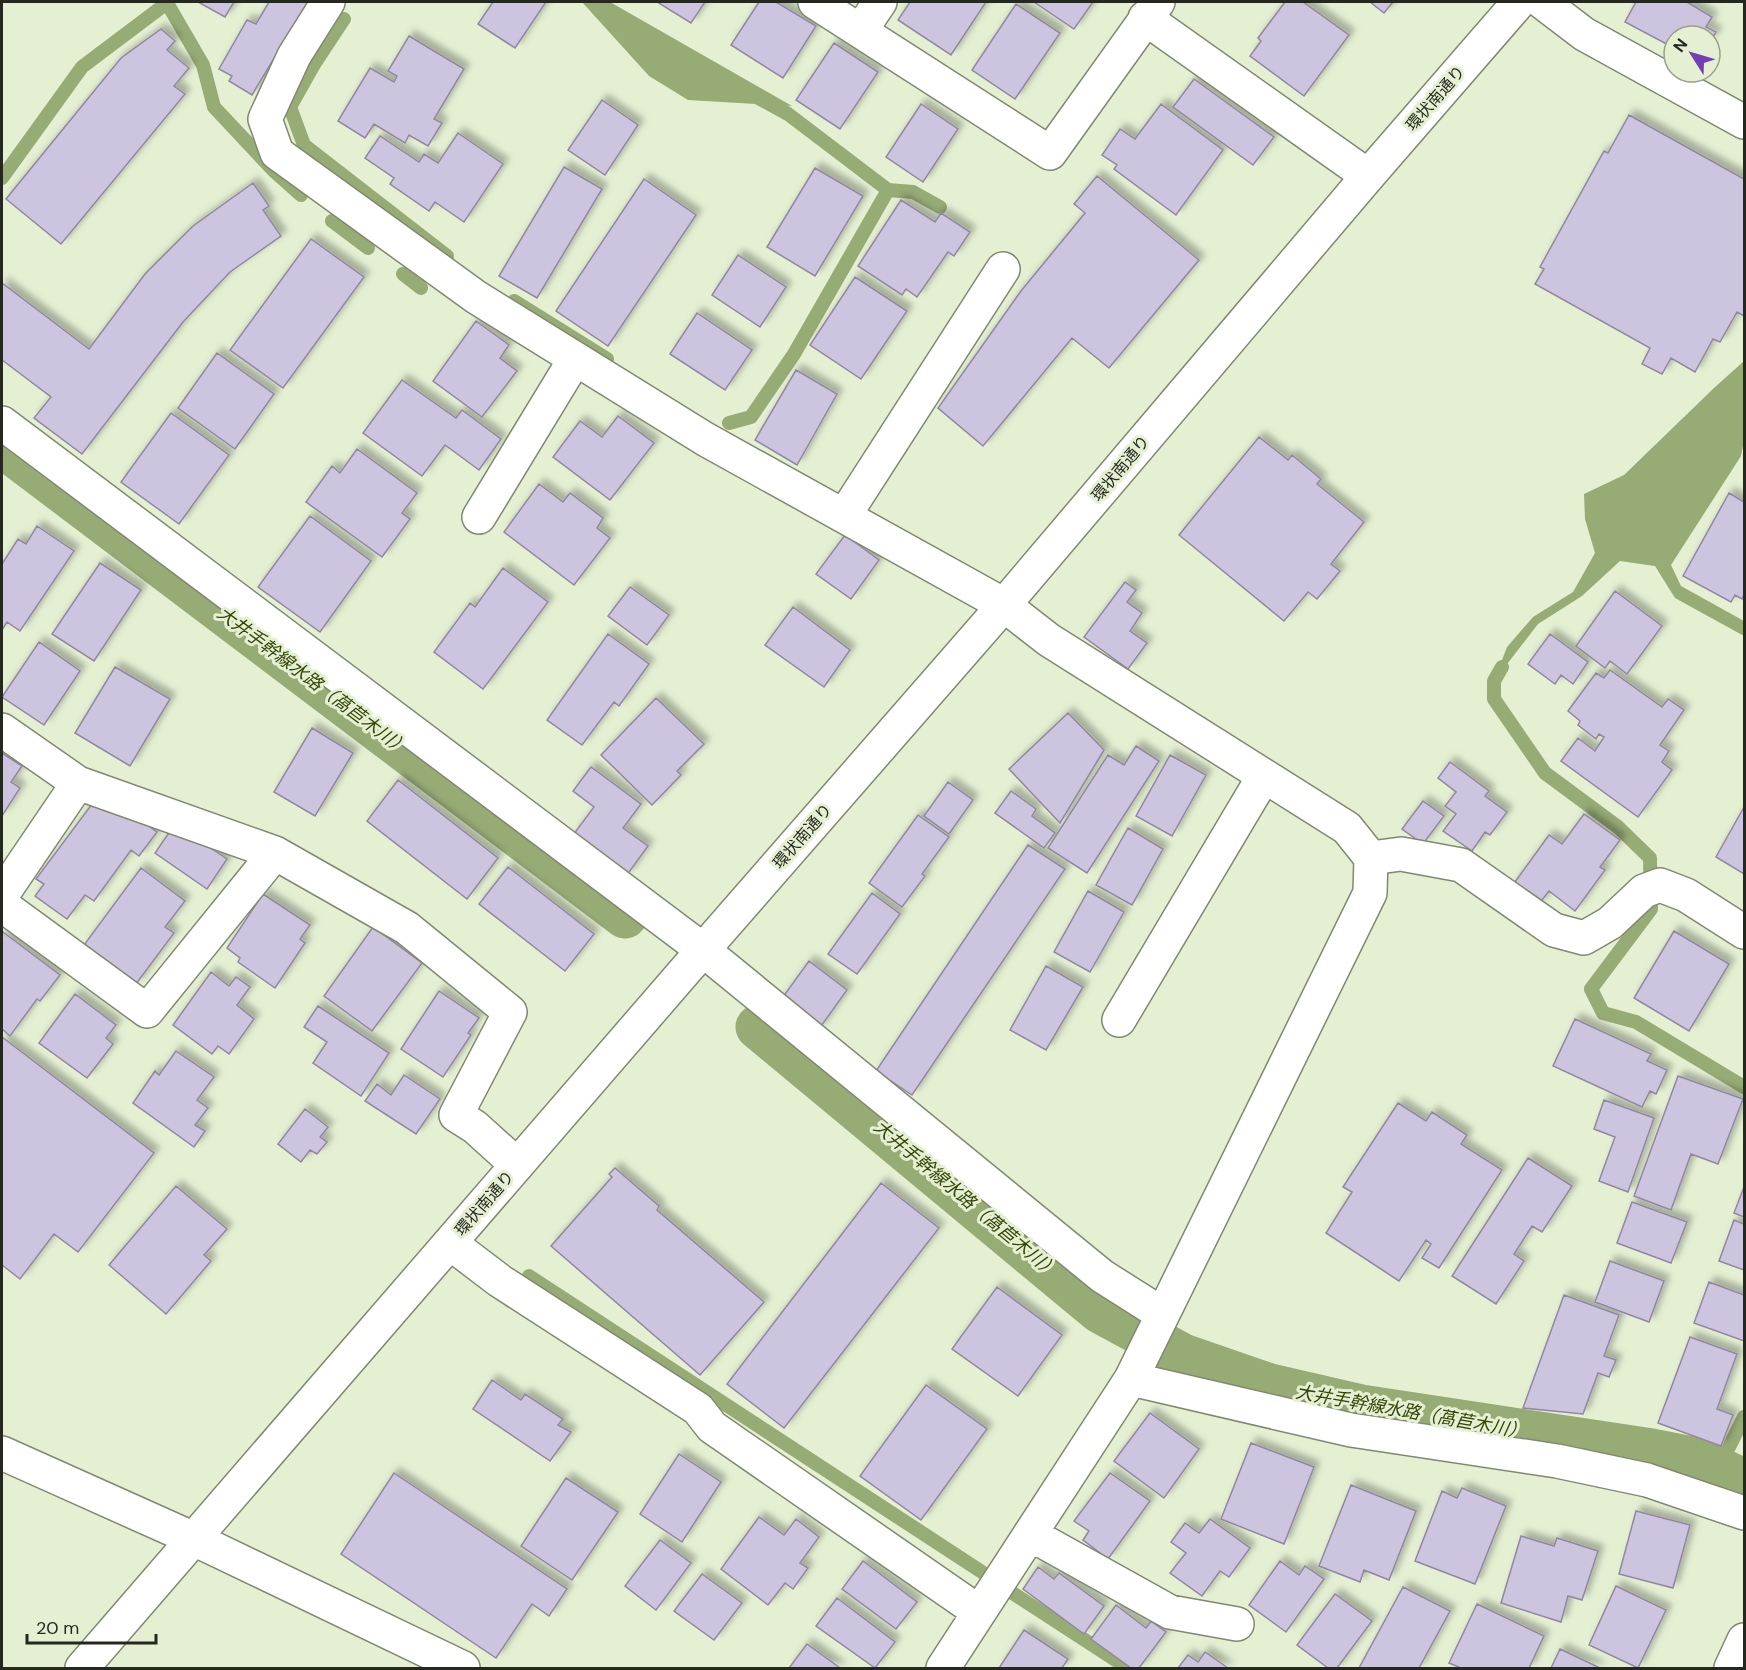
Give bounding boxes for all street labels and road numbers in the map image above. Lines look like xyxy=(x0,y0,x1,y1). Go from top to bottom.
street label: 環状南通り xyxy=(1401,61,1470,135)
street label: 環状南通り xyxy=(1087,431,1154,506)
street label: 環状南通り xyxy=(768,799,837,873)
street label: 環状南通り xyxy=(450,1166,519,1240)

